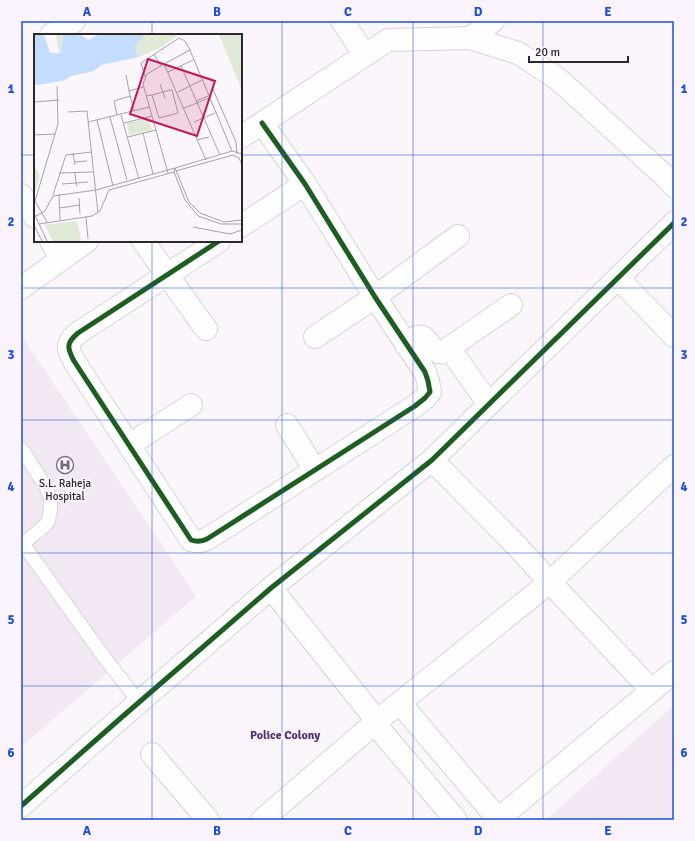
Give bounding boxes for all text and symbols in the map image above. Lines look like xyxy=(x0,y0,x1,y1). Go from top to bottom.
text: A xyxy=(83,4,92,20)
text: B xyxy=(213,4,221,20)
text: C xyxy=(344,4,352,20)
text: D xyxy=(474,4,483,20)
text: E xyxy=(604,4,612,20)
inset map xyxy=(34,34,242,242)
scale bar xyxy=(529,38,628,64)
text: 20 m xyxy=(535,45,560,60)
text: 1 xyxy=(7,81,15,97)
text: 1 xyxy=(680,81,688,97)
text: 2 xyxy=(7,214,15,230)
text: 2 xyxy=(680,214,688,230)
text: 3 xyxy=(7,347,15,363)
text: 3 xyxy=(680,347,688,363)
hospital icon: S.L. Raheja Hospital xyxy=(55,455,75,475)
place label: S.L. Raheja Hospital xyxy=(39,477,92,503)
text: 4 xyxy=(7,479,15,495)
text: 4 xyxy=(680,479,688,495)
text: 5 xyxy=(7,612,15,628)
text: 5 xyxy=(680,612,688,628)
district label: Police Colony xyxy=(250,728,320,743)
text: 6 xyxy=(7,745,15,761)
text: 6 xyxy=(680,745,688,761)
text: A xyxy=(83,823,92,839)
text: B xyxy=(213,823,221,839)
text: C xyxy=(344,823,352,839)
text: D xyxy=(474,823,483,839)
text: E xyxy=(604,823,612,839)

